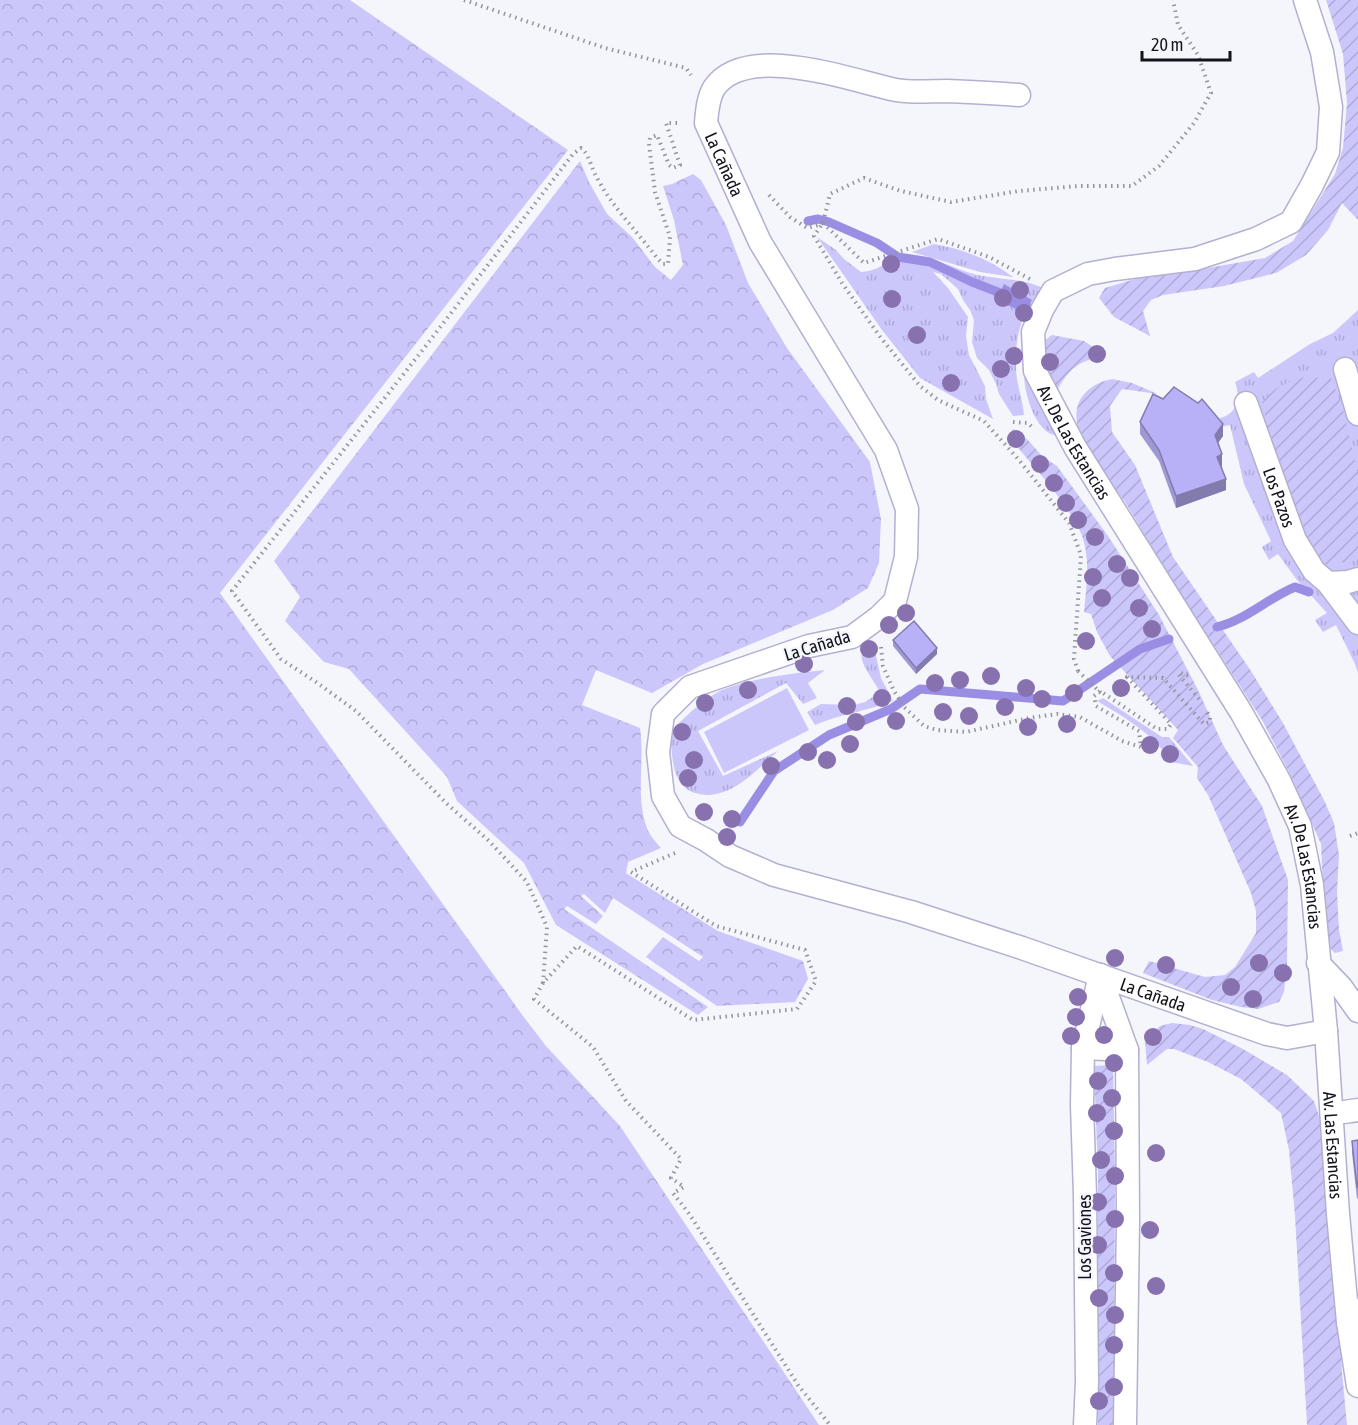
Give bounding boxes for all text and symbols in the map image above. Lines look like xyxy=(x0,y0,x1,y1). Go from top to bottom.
scale bar xyxy=(1142,24,1230,62)
text: 20 m xyxy=(1151,34,1183,55)
street label: La Cañada xyxy=(701,129,748,200)
street label: Av. De Las Estancias xyxy=(1034,381,1116,503)
street label: Los Pazos xyxy=(1259,464,1300,530)
street label: La Cañada xyxy=(781,625,853,665)
street label: Av. De Las Estancias xyxy=(1281,800,1327,930)
street label: La Cañada xyxy=(1118,973,1189,1015)
street label: Av. Las Estancias xyxy=(1319,1091,1347,1199)
street label: Los Gaviones xyxy=(1074,1194,1095,1280)

